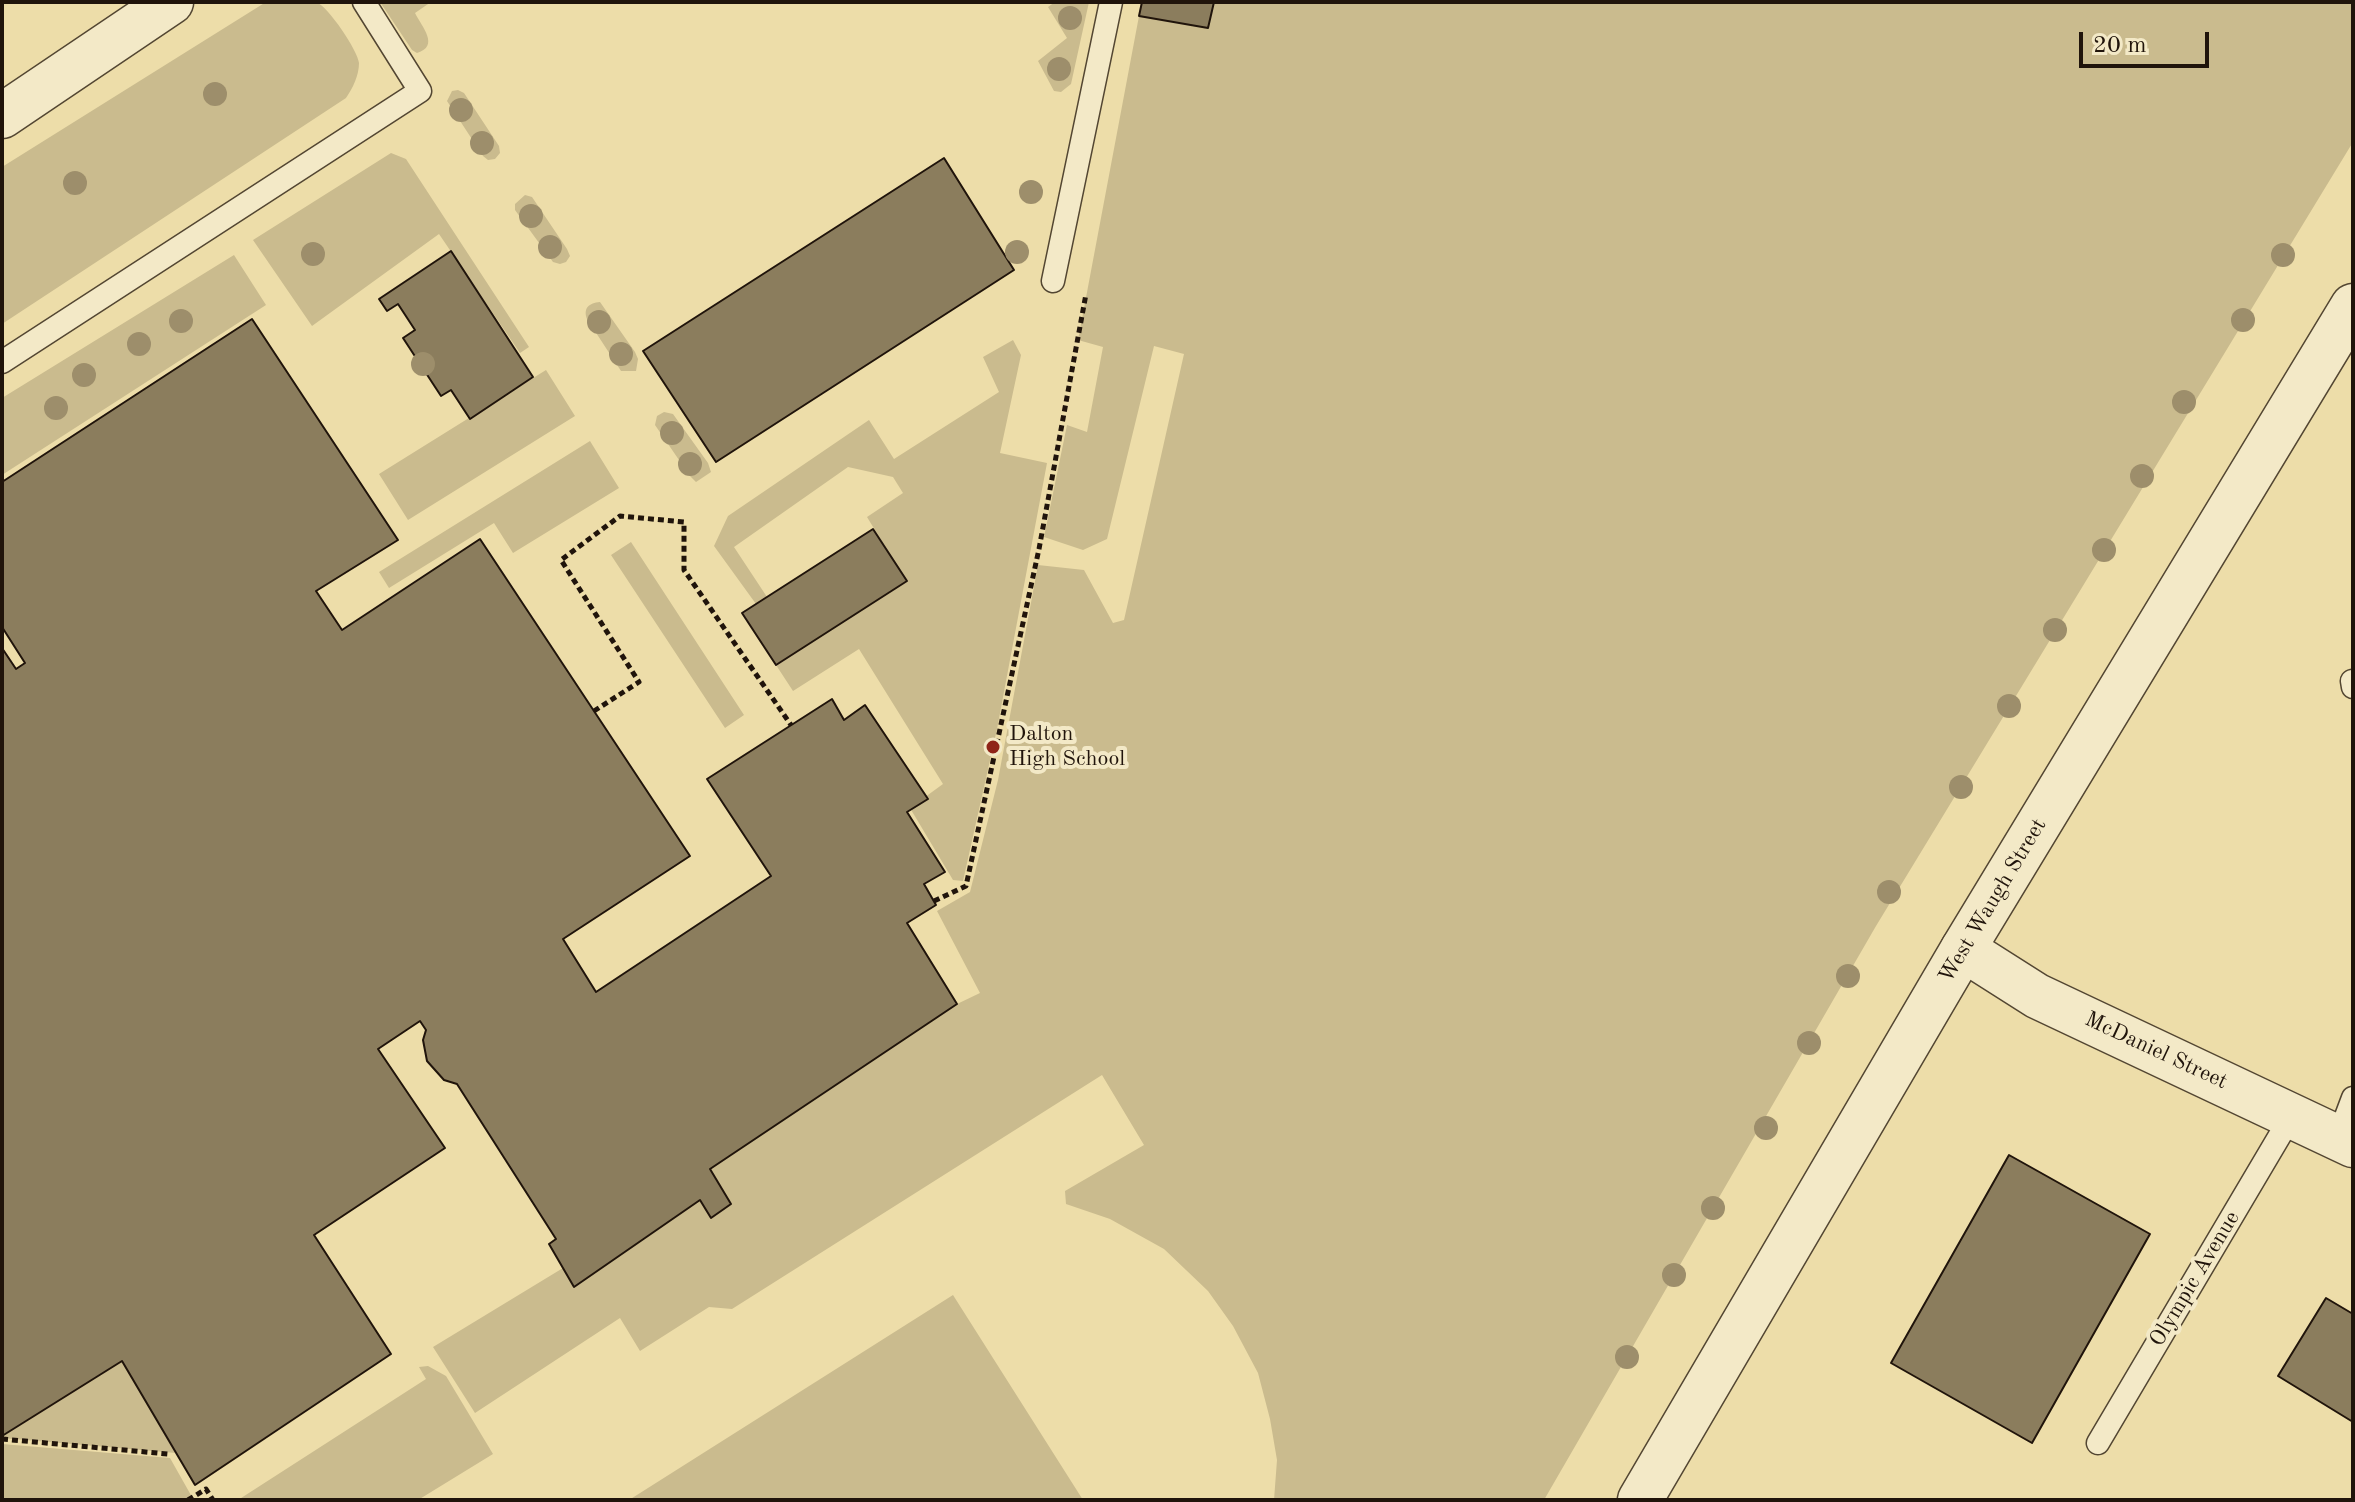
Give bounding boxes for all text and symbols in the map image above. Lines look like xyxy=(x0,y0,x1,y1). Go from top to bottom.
scale bar xyxy=(2083,16,2213,66)
text: 20 m xyxy=(2093,34,2147,58)
place label: Dalton High School xyxy=(1009,721,1125,772)
marker: Dalton High School xyxy=(984,738,1002,756)
street label: West Waugh Street xyxy=(1933,814,2053,988)
street label: McDaniel Street xyxy=(2080,1006,2232,1096)
street label: Olympic Avenue xyxy=(2144,1206,2246,1352)

